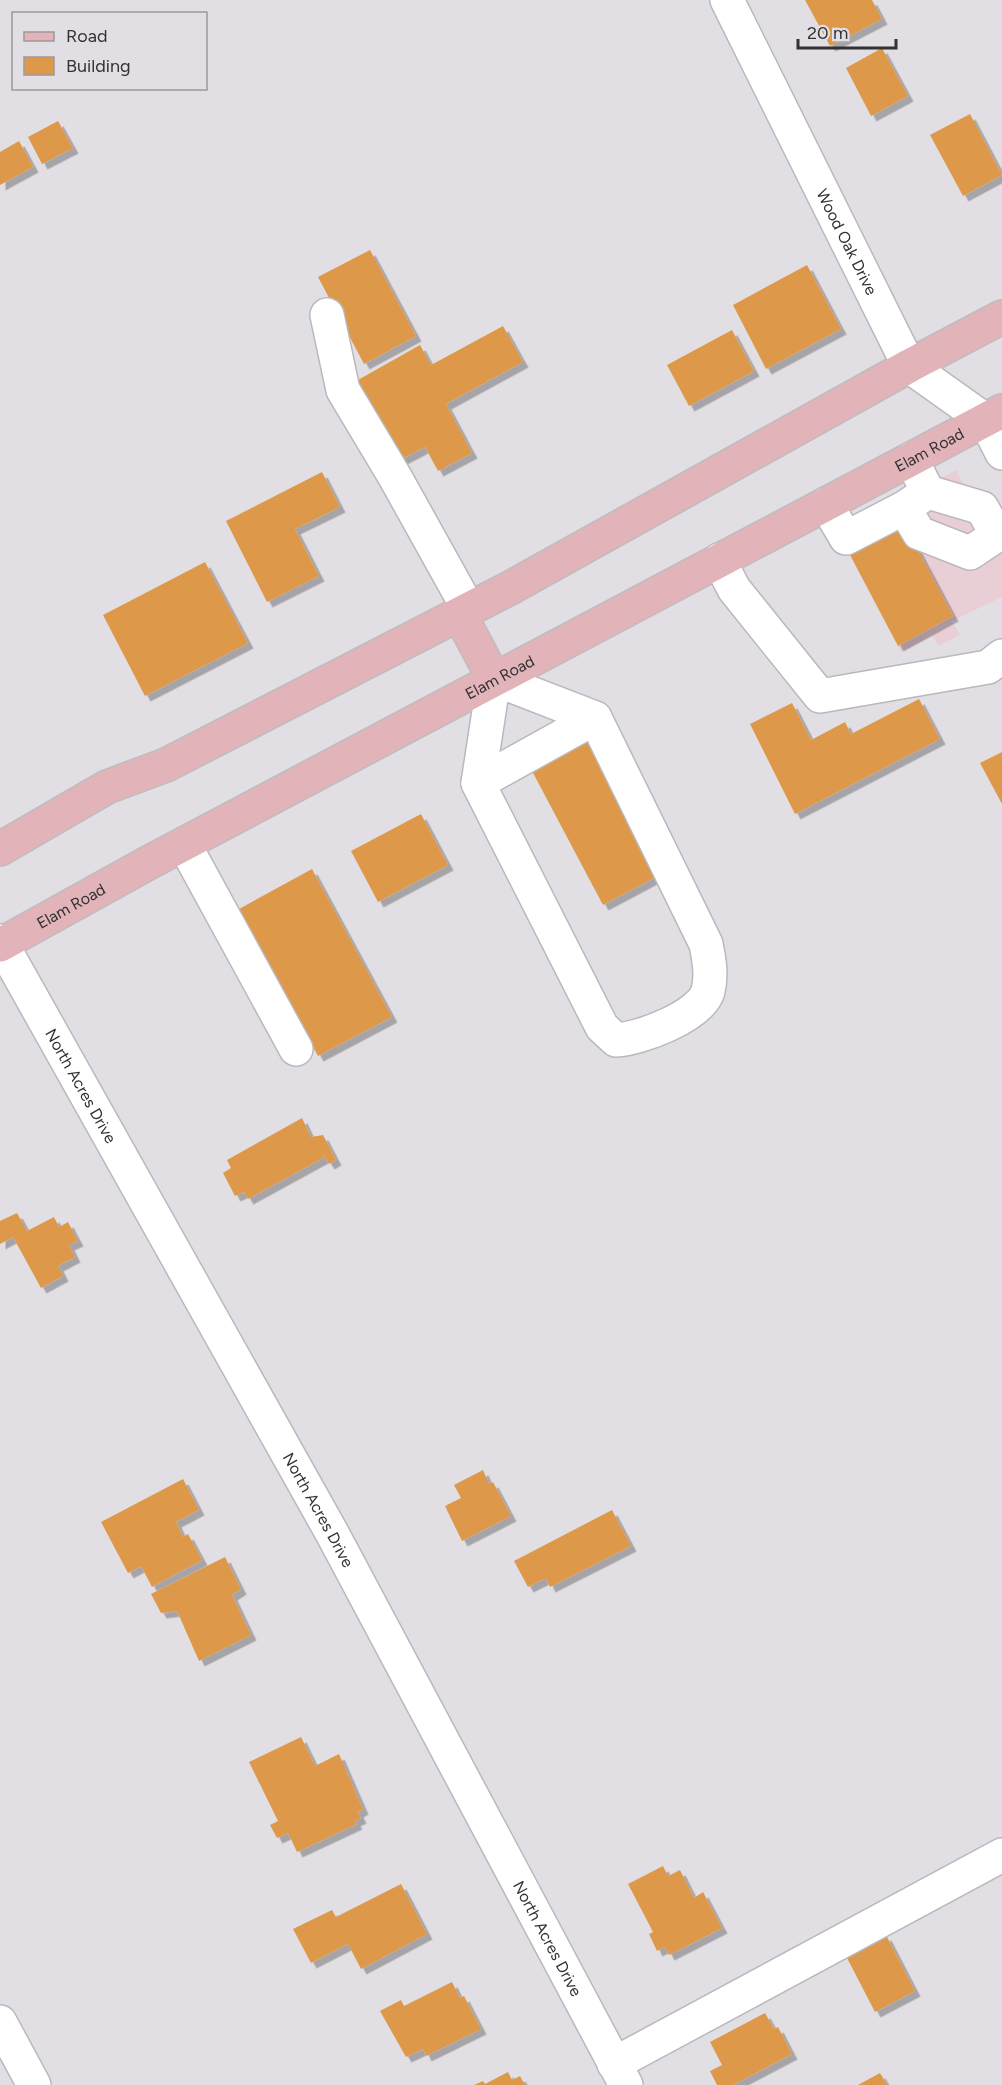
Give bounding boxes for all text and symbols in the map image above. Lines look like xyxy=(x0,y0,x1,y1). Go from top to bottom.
legend xyxy=(12,12,207,90)
scale bar xyxy=(798,12,896,50)
text: 20 m xyxy=(807,22,848,44)
text: Road xyxy=(66,25,107,47)
text: Building xyxy=(66,55,131,77)
street label: Wood Oak Drive xyxy=(813,186,882,298)
street label: Elam Road xyxy=(891,423,967,476)
street label: Elam Road xyxy=(462,651,537,703)
street label: Elam Road xyxy=(33,879,109,932)
street label: North Acres Drive xyxy=(42,1025,121,1147)
street label: North Acres Drive xyxy=(279,1449,358,1571)
street label: North Acres Drive xyxy=(509,1877,587,2000)

